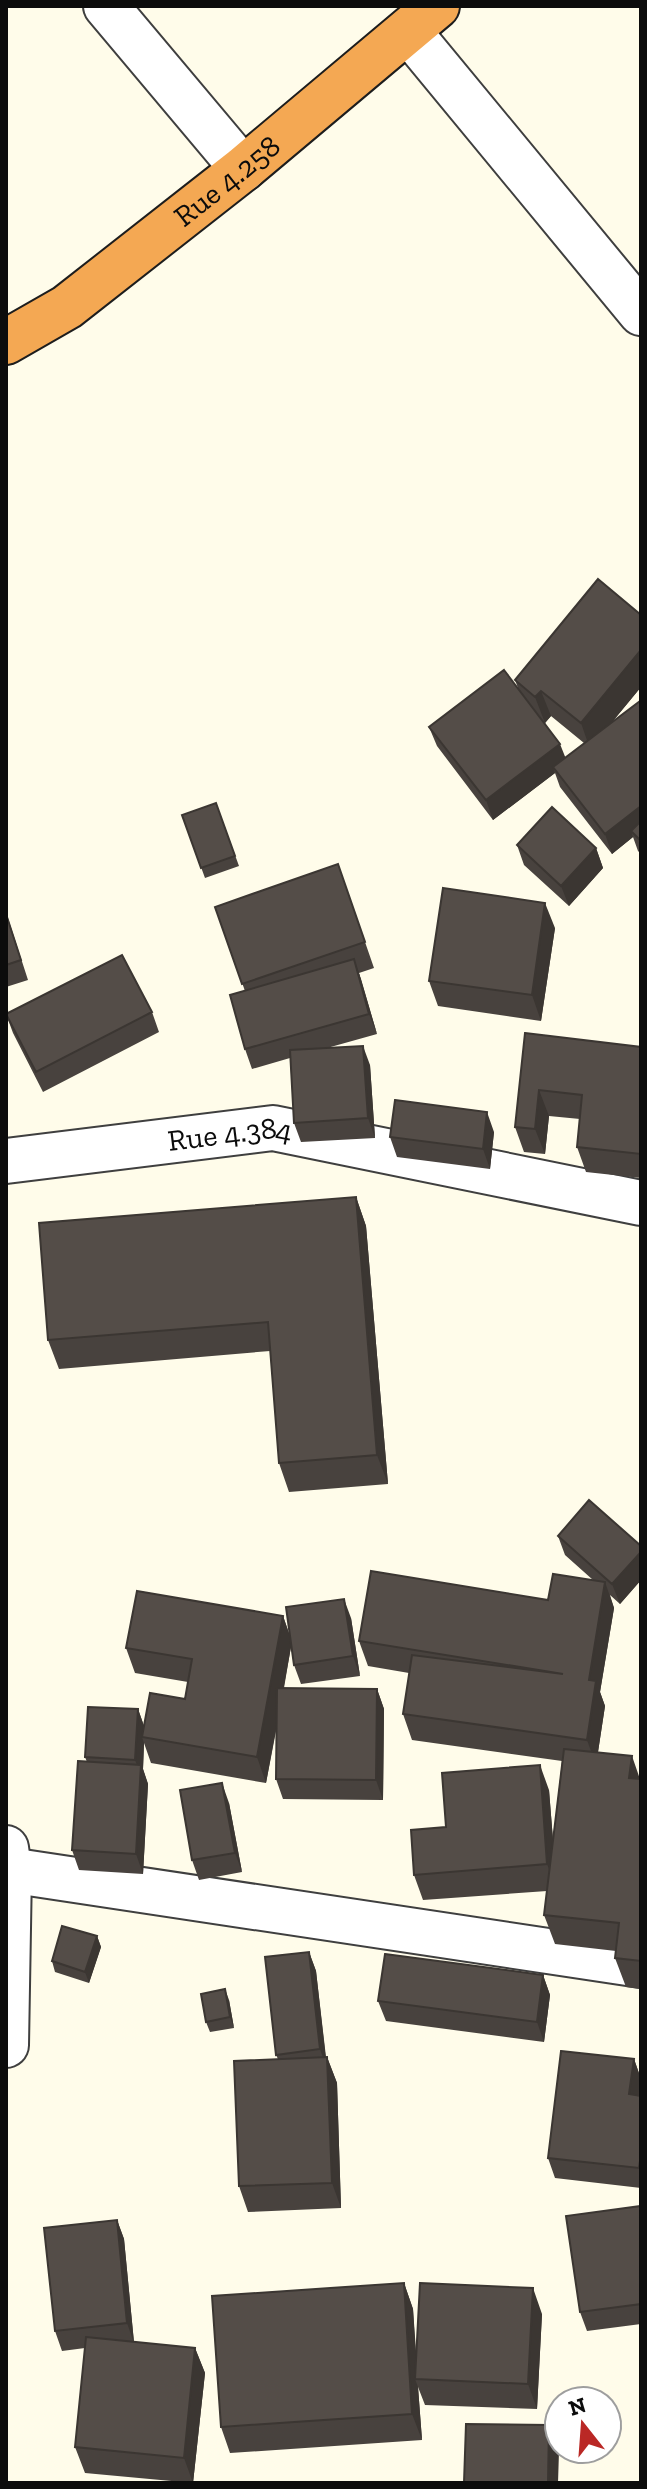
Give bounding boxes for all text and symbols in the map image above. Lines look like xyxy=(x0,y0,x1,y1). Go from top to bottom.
street label: Rue 4.258 xyxy=(167,128,287,234)
street label: Rue 4.384 xyxy=(166,1110,296,1159)
north arrow xyxy=(543,2385,623,2465)
text: N xyxy=(565,2391,590,2422)

